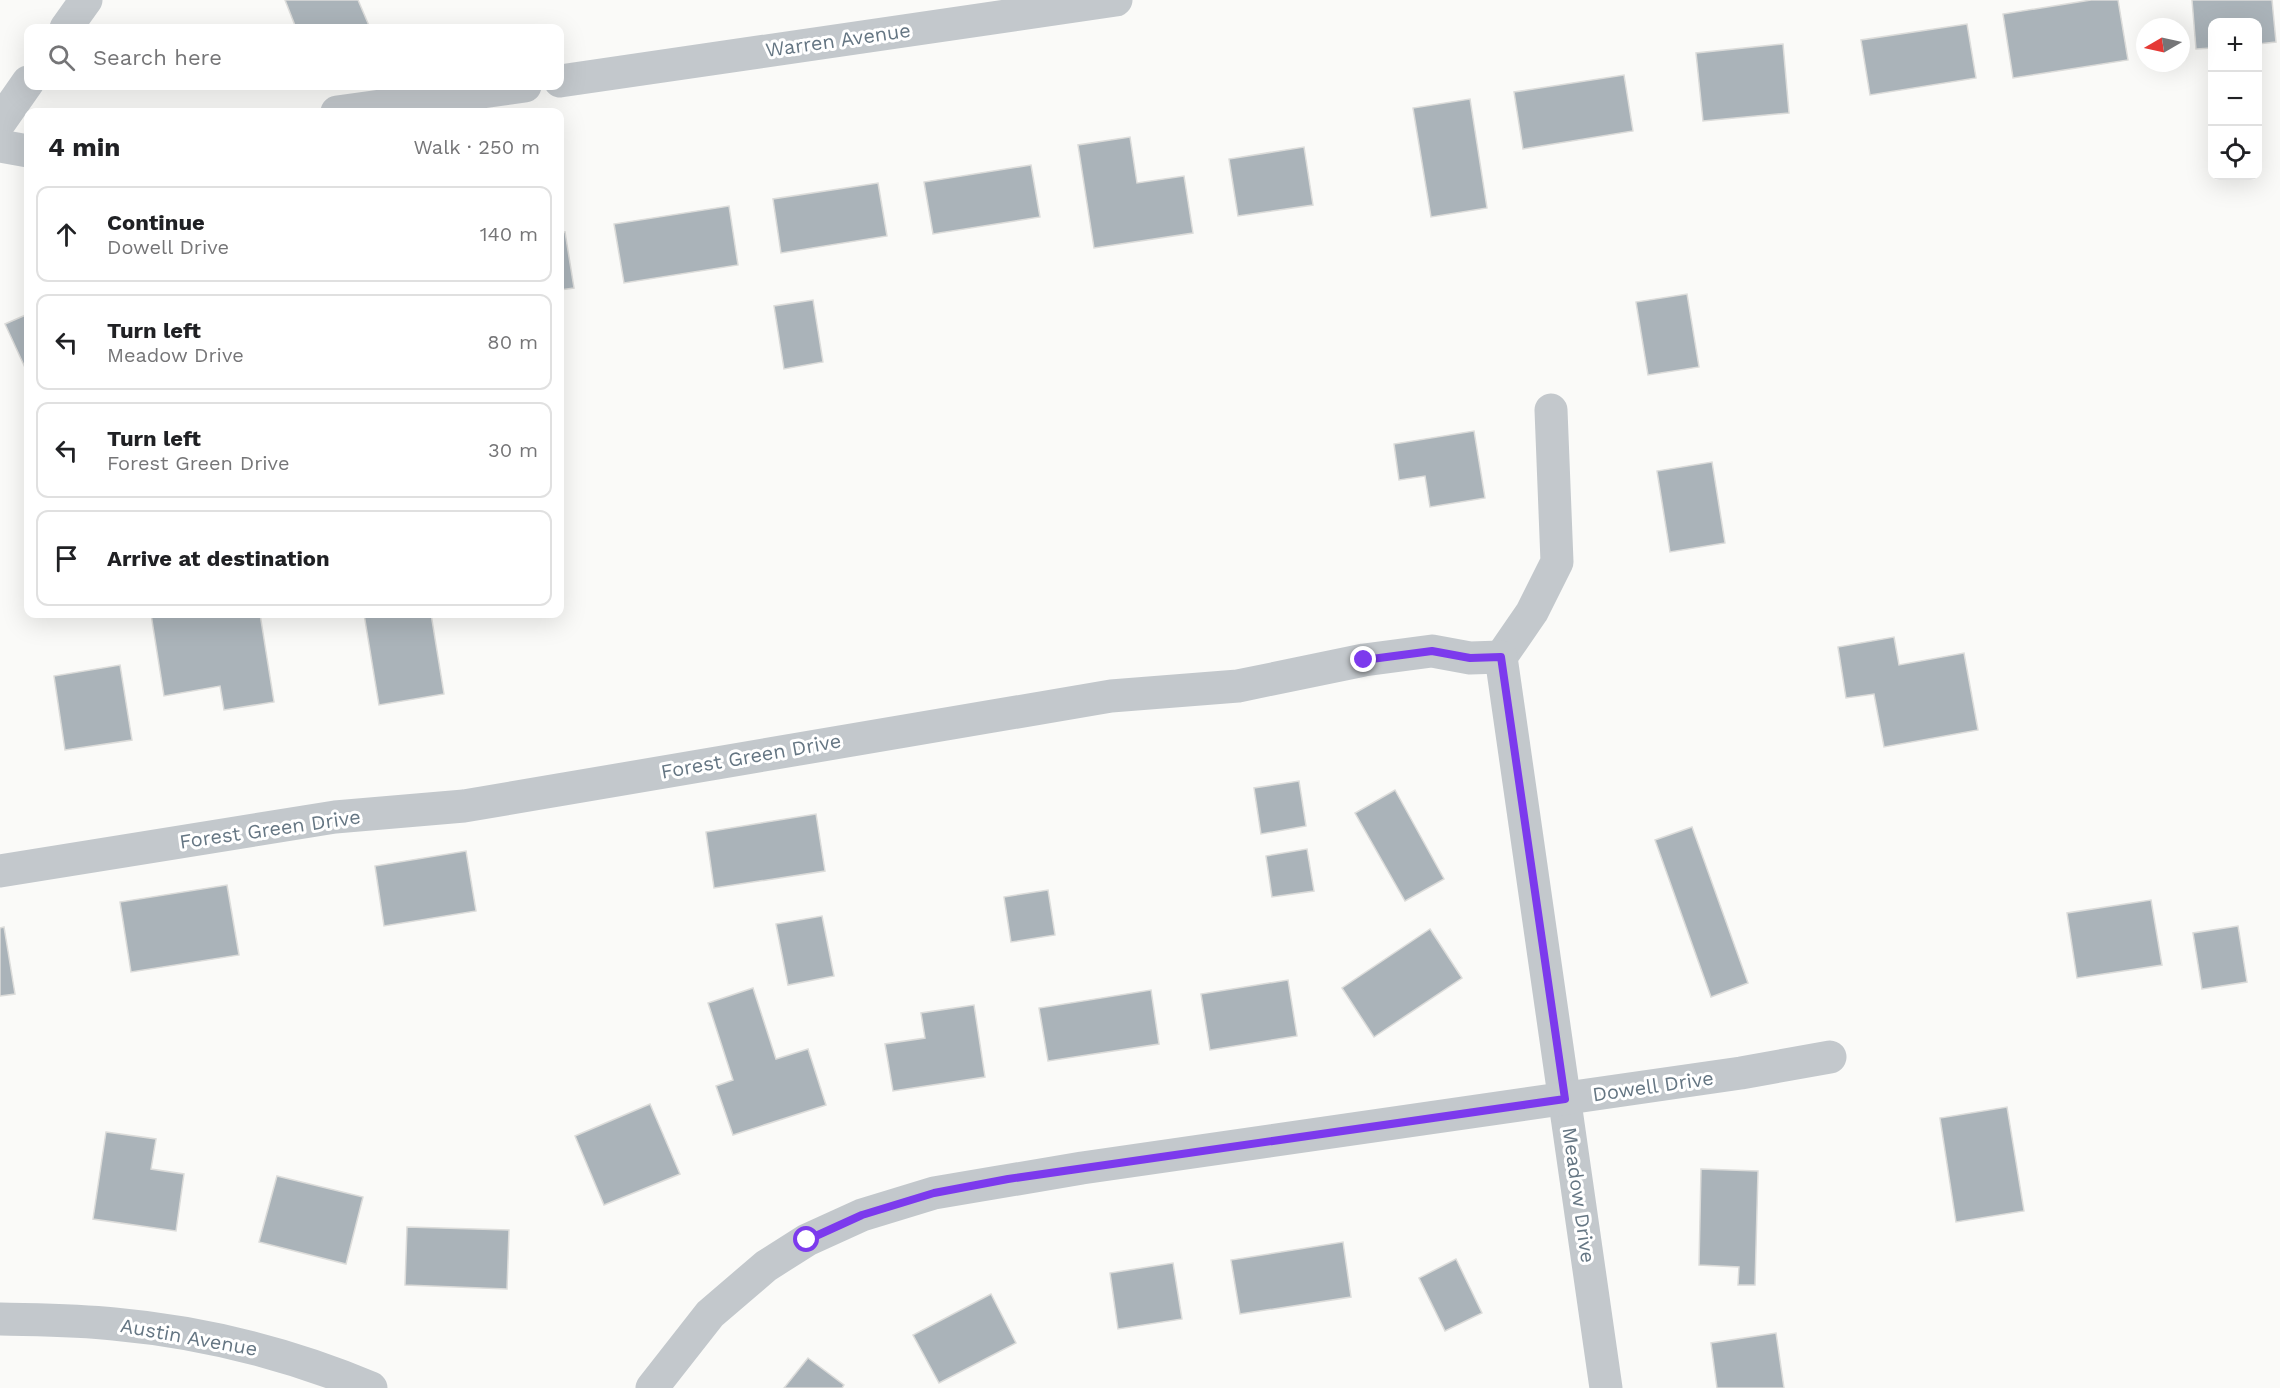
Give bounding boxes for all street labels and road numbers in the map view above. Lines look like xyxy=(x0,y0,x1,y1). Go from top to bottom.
street label: Warren Avenue xyxy=(764,18,912,62)
street label: Forest Green Drive xyxy=(659,728,843,784)
street label: Forest Green Drive xyxy=(178,804,362,854)
street label: Dowell Drive xyxy=(1591,1066,1715,1106)
street label: Meadow Drive xyxy=(1558,1126,1600,1264)
street label: Austin Avenue xyxy=(119,1313,259,1361)

